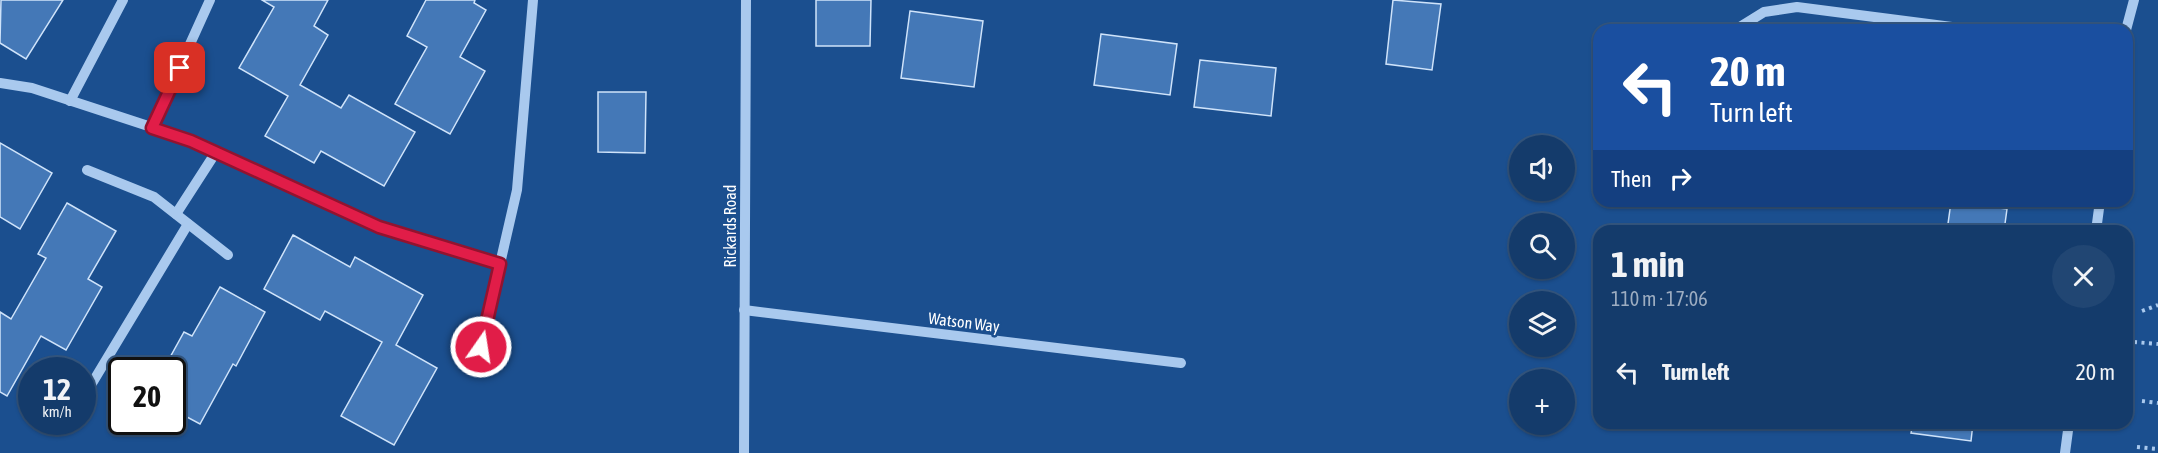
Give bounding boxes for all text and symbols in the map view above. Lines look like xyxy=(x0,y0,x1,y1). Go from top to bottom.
pin xyxy=(154,42,205,93)
text: 20 m xyxy=(1710,47,1785,95)
icon: left xyxy=(1611,48,1689,126)
icon: arrive xyxy=(163,51,196,84)
text: Turn left xyxy=(1710,97,1793,128)
map controls xyxy=(1509,135,1575,435)
button: sound xyxy=(1509,135,1575,201)
icon: right xyxy=(1664,162,1697,195)
text: Then xyxy=(1611,166,1652,192)
street label: Rickards Road xyxy=(721,185,739,267)
button: search xyxy=(1509,213,1575,279)
text: 1 min xyxy=(1611,243,1685,285)
button: close xyxy=(2052,245,2115,308)
text: 110 m · 17:06 xyxy=(1611,287,1708,310)
button: layers xyxy=(1509,291,1575,357)
street label: Watson Way xyxy=(927,309,1001,336)
position arrow xyxy=(449,315,513,379)
icon: left xyxy=(1611,356,1644,389)
speed limit sign: 20 xyxy=(108,357,186,435)
text: Turn left xyxy=(1662,359,1729,385)
text: 20 m xyxy=(2075,359,2115,385)
button: + xyxy=(1509,369,1575,435)
text: 12 xyxy=(43,372,71,406)
text: km/h xyxy=(42,403,72,420)

